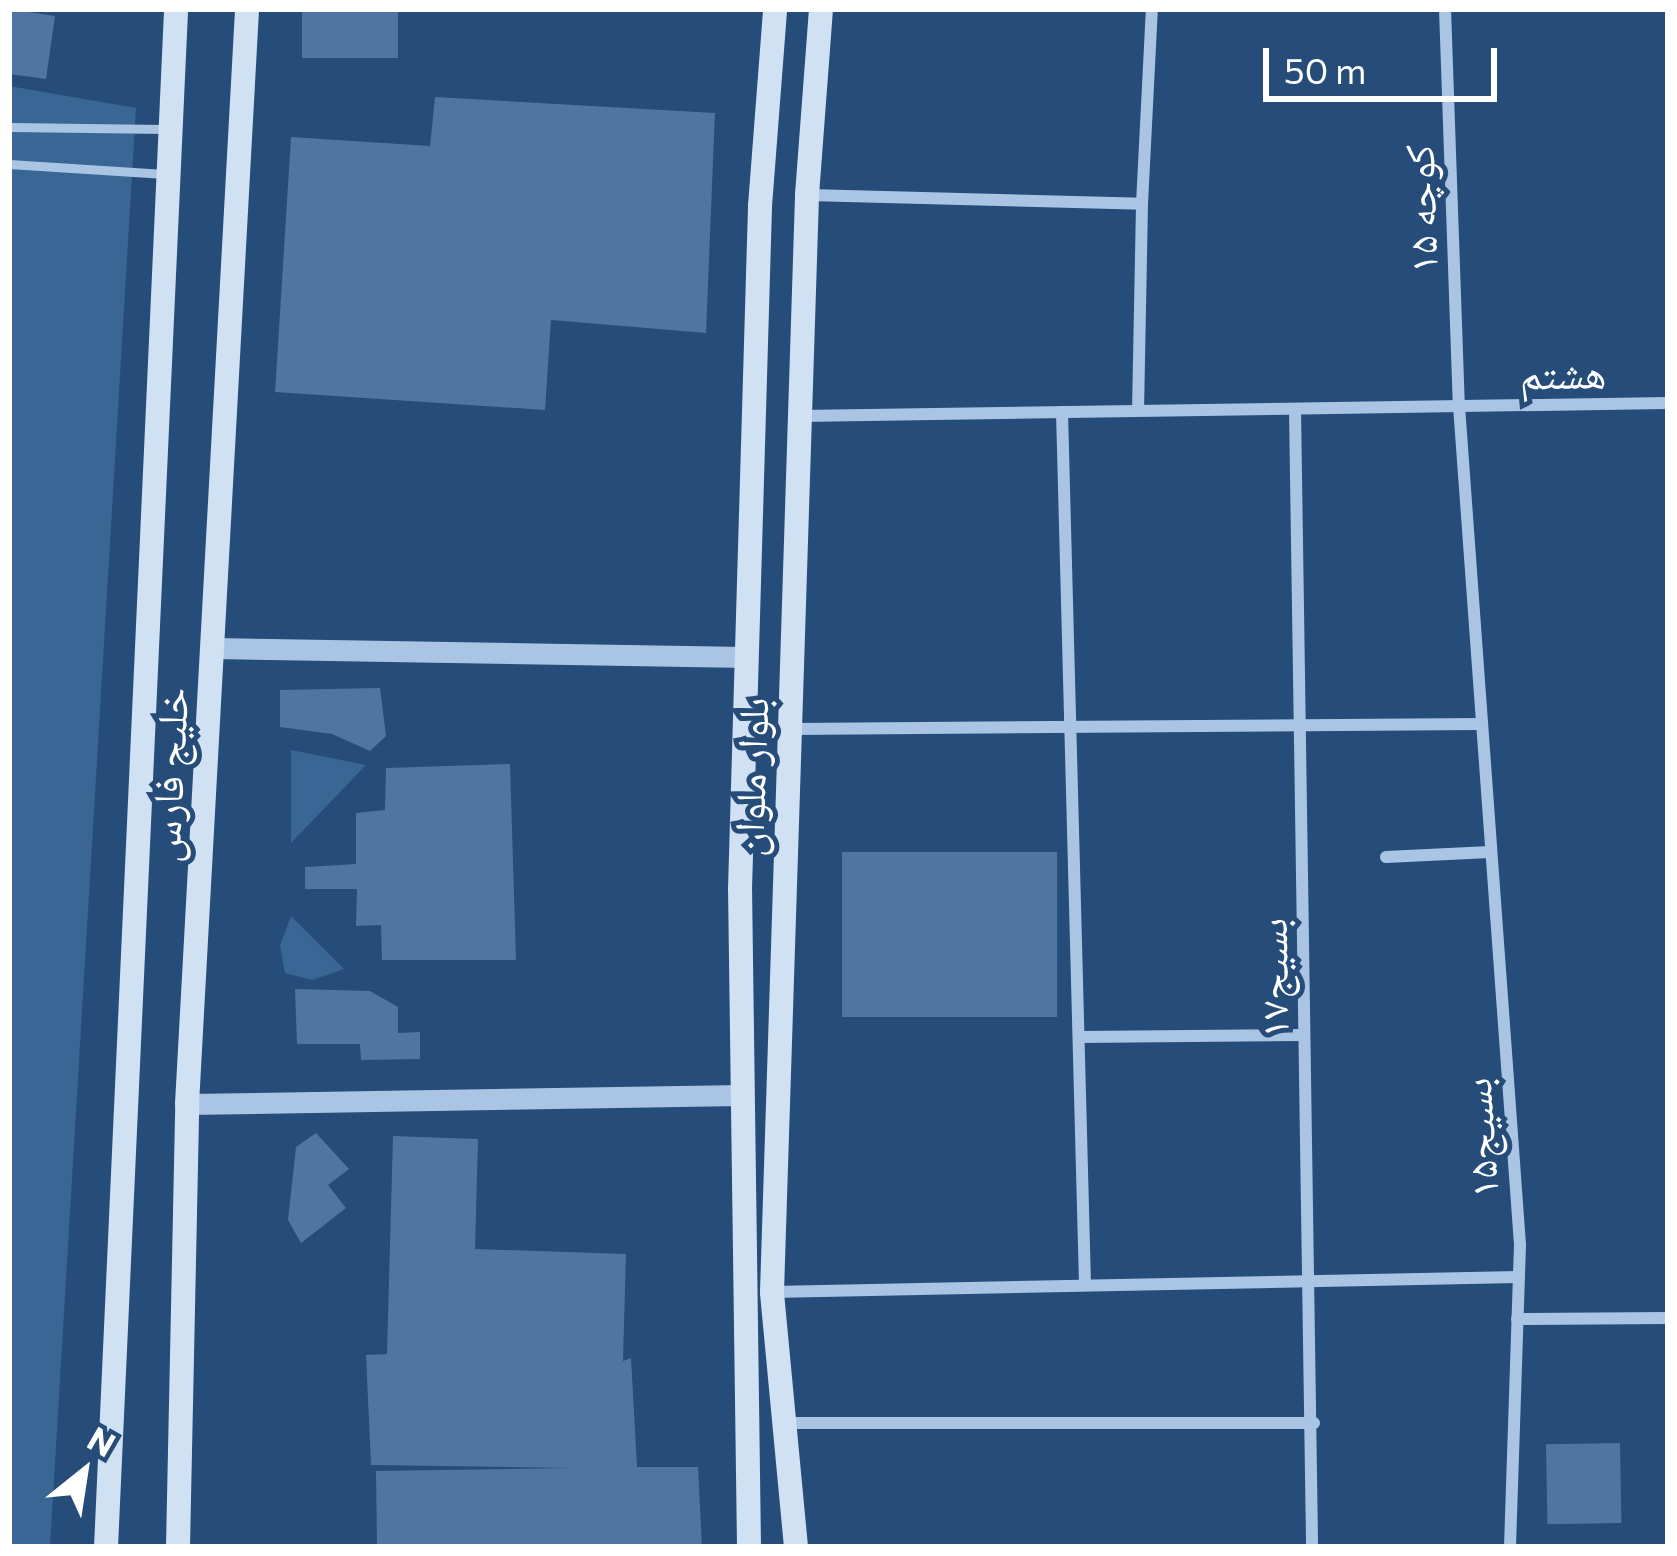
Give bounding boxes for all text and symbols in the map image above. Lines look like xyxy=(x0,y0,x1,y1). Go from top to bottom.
scale bar xyxy=(1269,24,1503,98)
text: 50 m xyxy=(1284,47,1366,91)
street label: کوچه ۱۵ xyxy=(1392,144,1446,274)
street label: هشتم xyxy=(1519,346,1607,398)
street label: خلیج فارس xyxy=(137,686,197,864)
street label: بلوار ملوان xyxy=(721,696,777,858)
street label: بسیج۱۷ xyxy=(1245,917,1297,1039)
street label: بسیج۱۵ xyxy=(1449,1076,1507,1200)
north arrow xyxy=(24,1412,144,1532)
text: N xyxy=(81,1416,123,1464)

